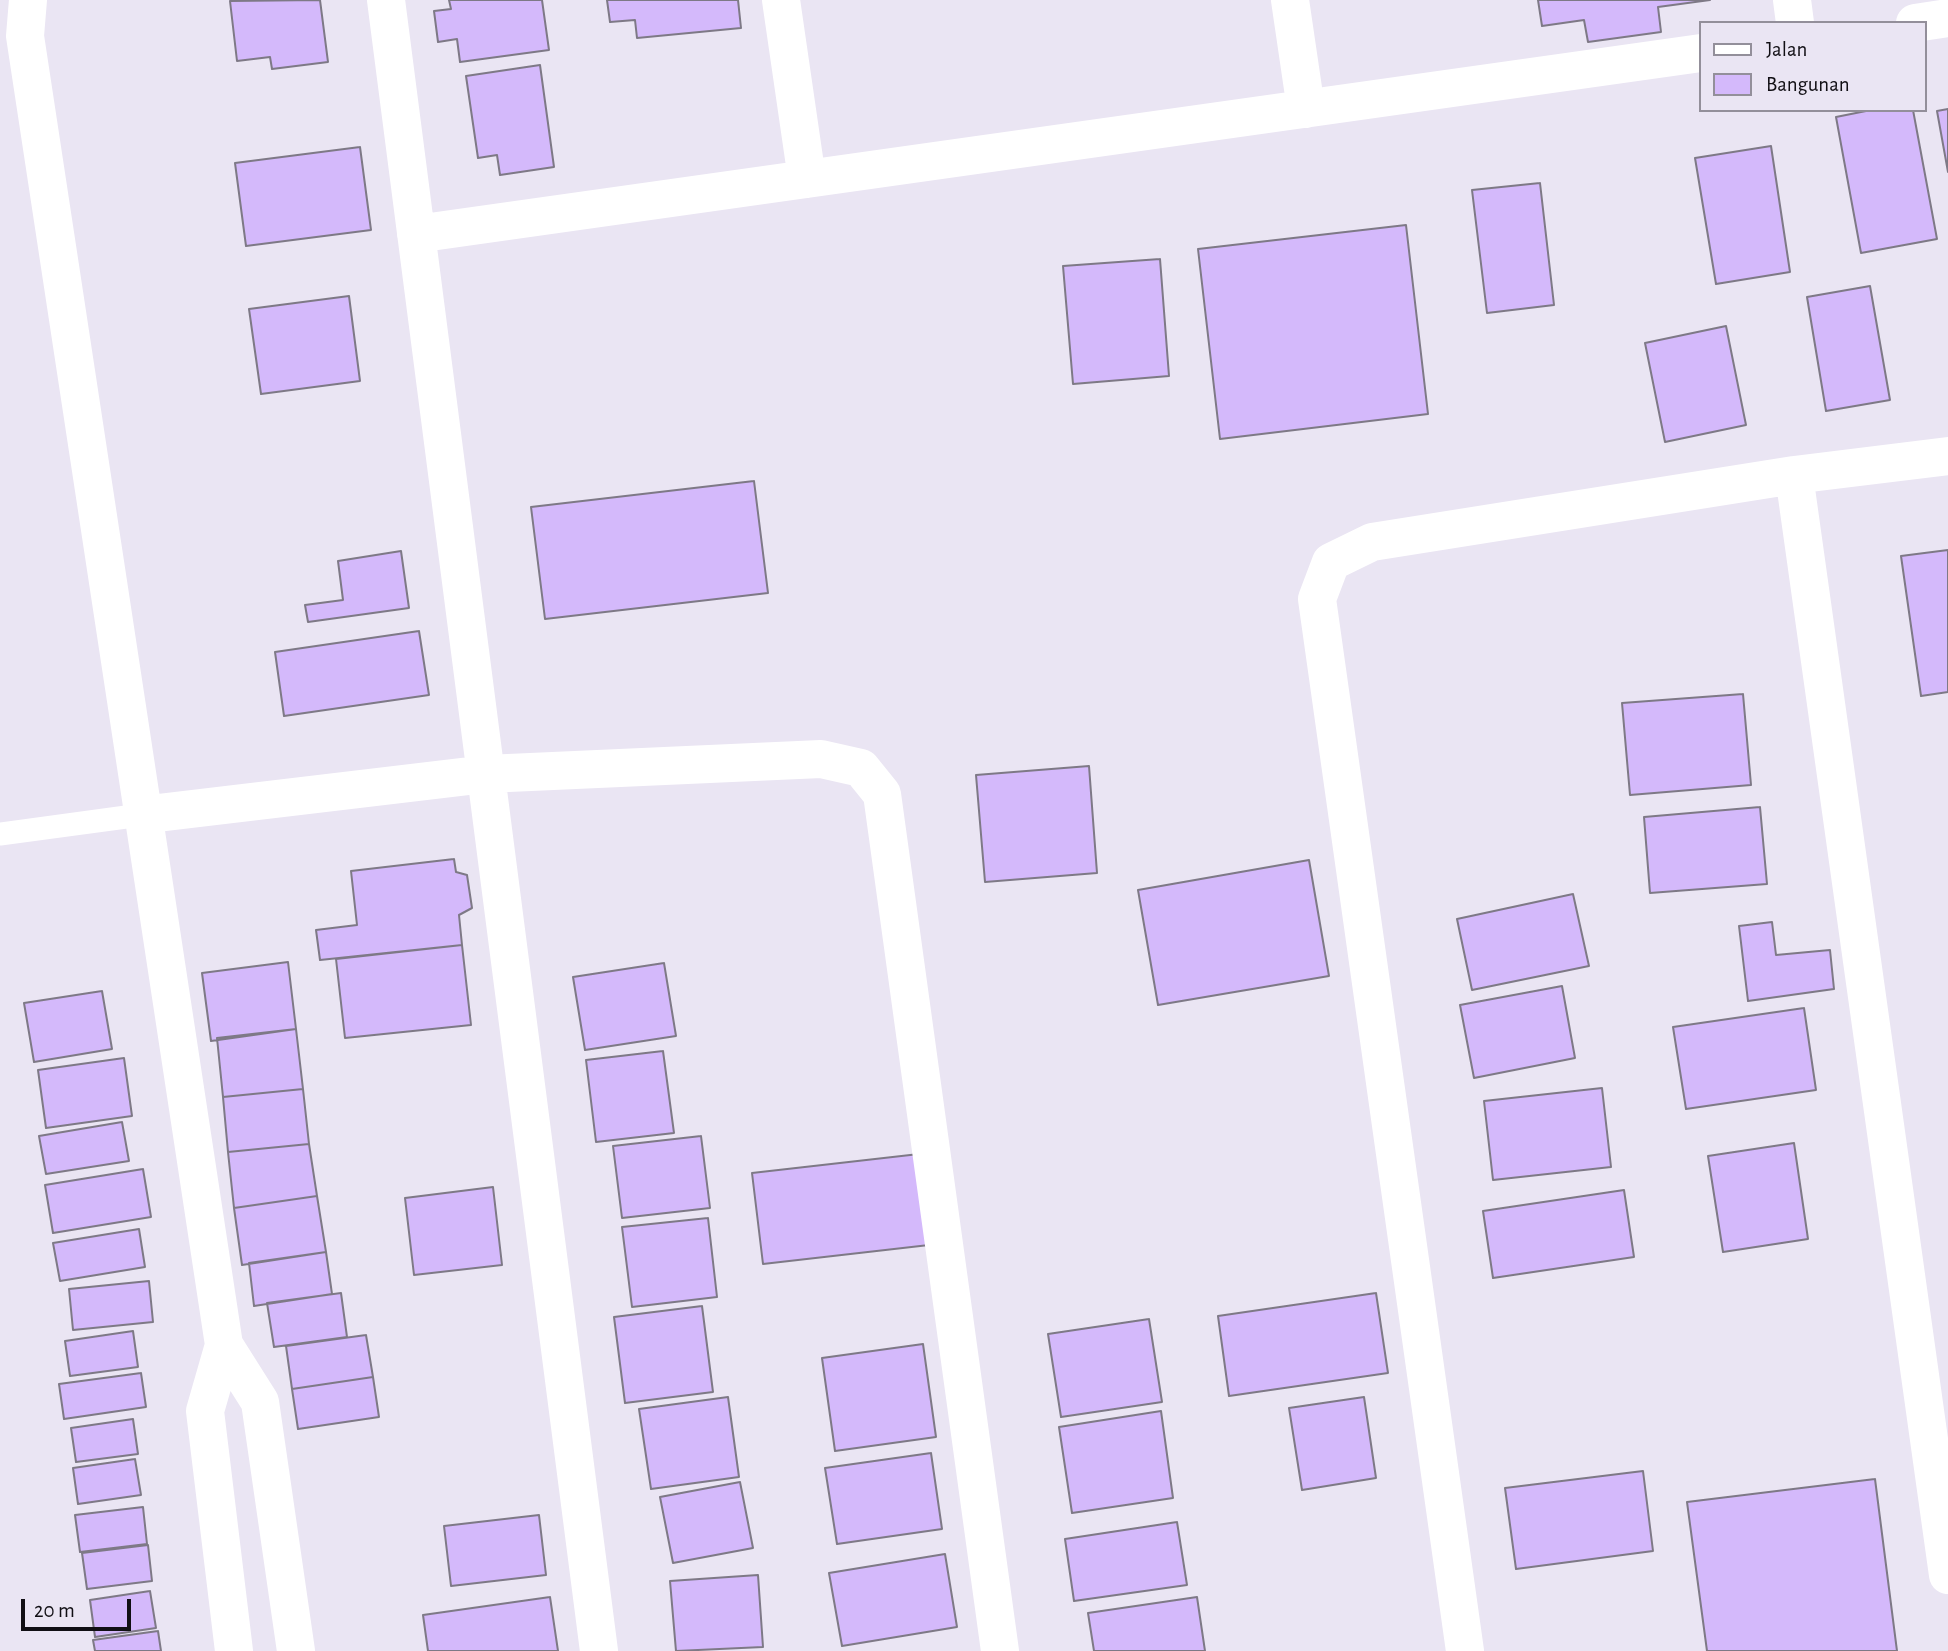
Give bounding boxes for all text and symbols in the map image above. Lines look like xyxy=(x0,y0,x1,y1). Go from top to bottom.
legend xyxy=(1700,21,1927,112)
text: Jalan xyxy=(1766,39,1807,60)
text: Bangunan xyxy=(1766,74,1850,95)
scale bar xyxy=(24,1584,135,1628)
text: 20 m xyxy=(34,1600,75,1621)

